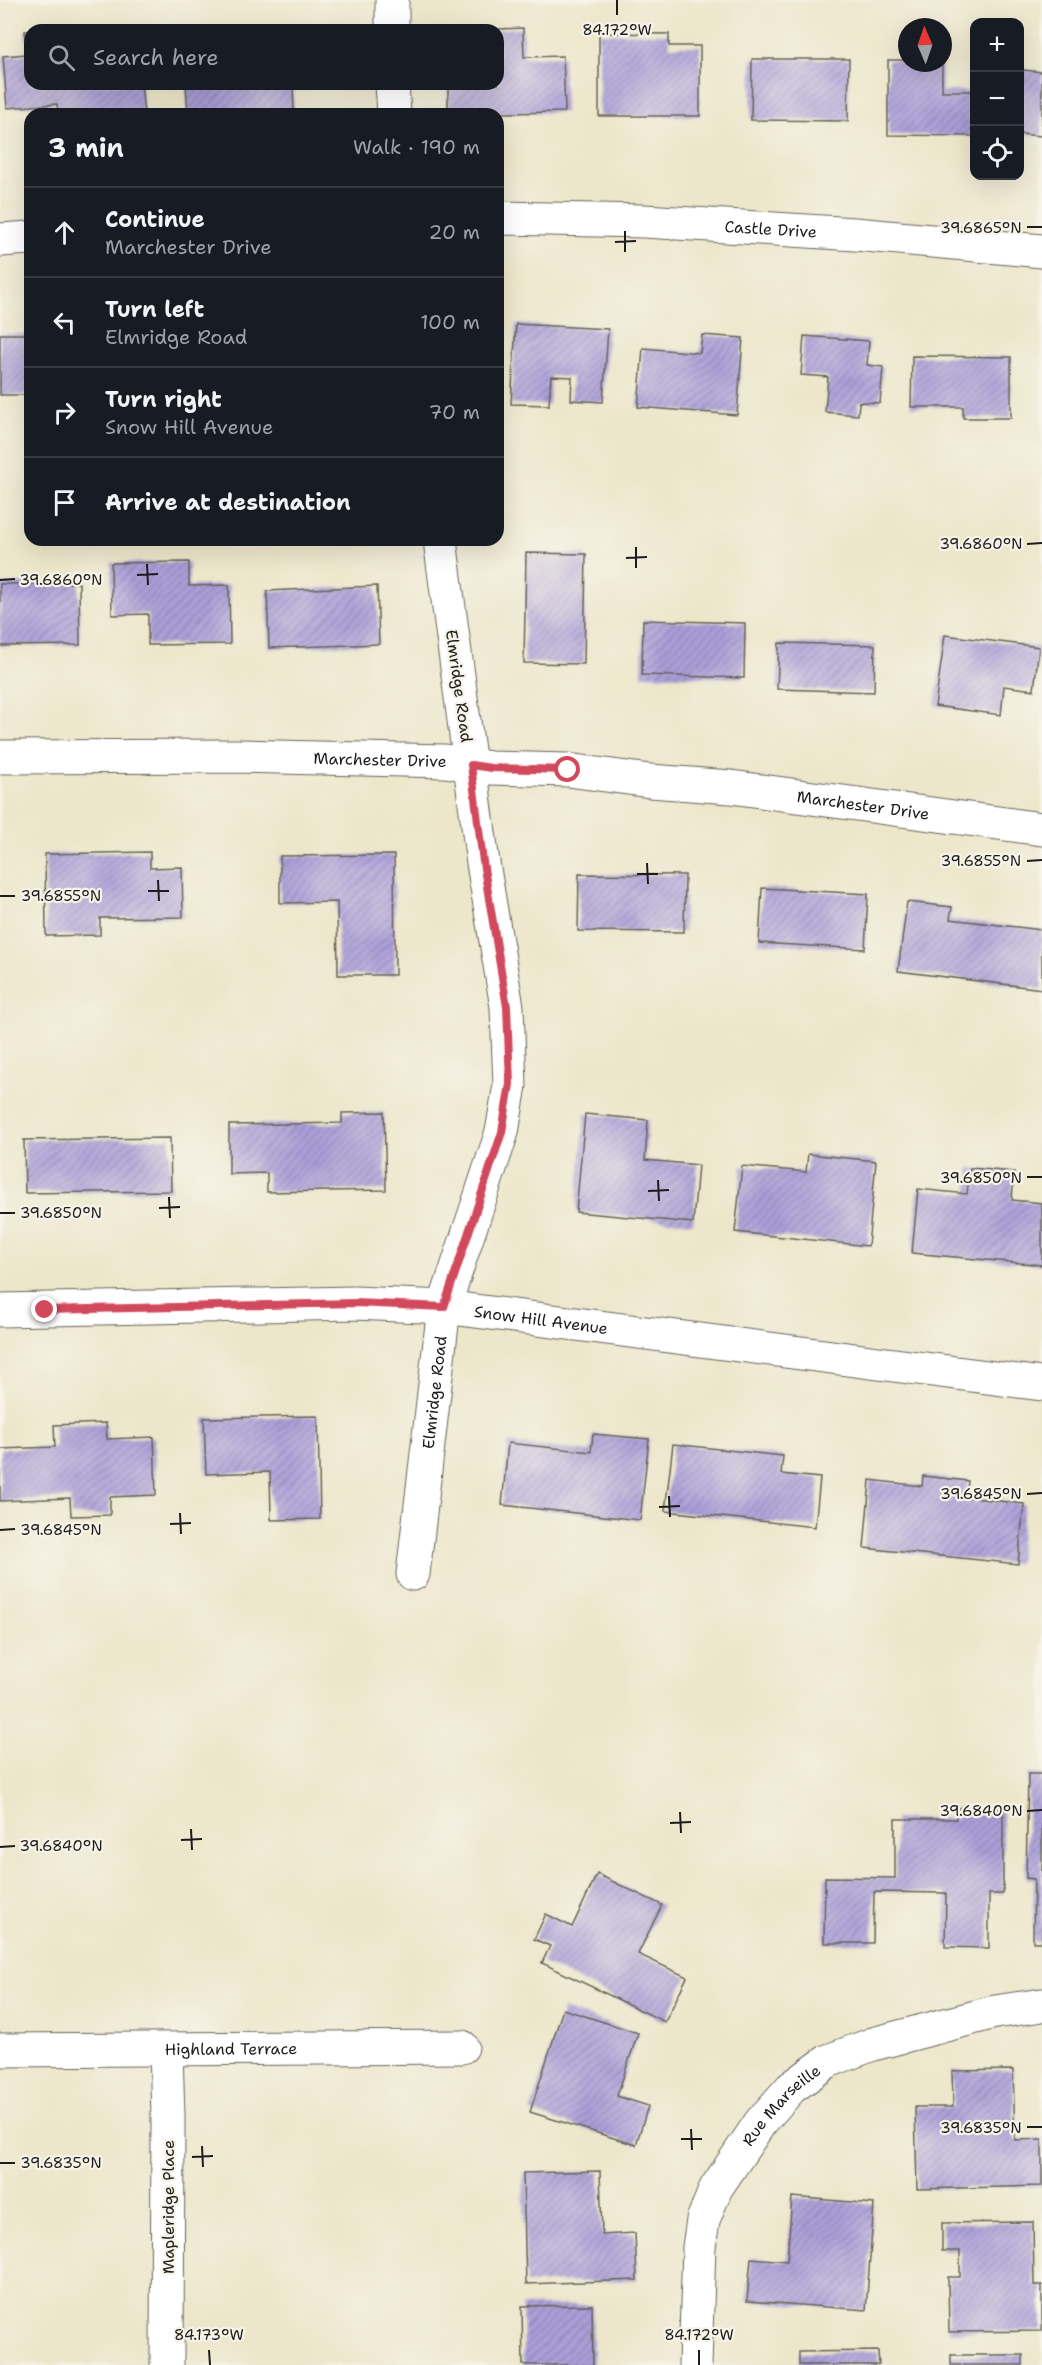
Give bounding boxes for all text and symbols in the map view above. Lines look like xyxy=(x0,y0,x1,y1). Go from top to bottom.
north arrow xyxy=(898,18,952,72)
map controls xyxy=(970,18,1024,180)
button: + xyxy=(970,18,1024,72)
text: 84.172°W xyxy=(582,20,652,40)
search box xyxy=(24,24,504,90)
icon: search xyxy=(45,41,78,74)
text: Search here xyxy=(93,43,219,72)
button: − xyxy=(970,72,1024,126)
button: locate xyxy=(970,126,1024,180)
text: 3 min xyxy=(48,130,124,165)
text: Walk · 190 m xyxy=(353,134,480,160)
text: Continue xyxy=(105,205,205,234)
street label: Castle Drive xyxy=(724,215,818,242)
icon: ahead xyxy=(48,216,81,249)
text: 39.6865°N xyxy=(940,218,1022,238)
text: 20 m xyxy=(429,219,480,245)
text: Marchester Drive xyxy=(105,234,272,260)
text: Turn left xyxy=(105,295,204,324)
icon: left xyxy=(48,306,81,339)
text: 100 m xyxy=(420,309,480,335)
text: Elmridge Road xyxy=(105,324,247,350)
text: Turn right xyxy=(105,385,222,414)
icon: right xyxy=(48,396,81,429)
text: 70 m xyxy=(428,399,480,425)
text: Snow Hill Avenue xyxy=(105,414,273,440)
icon: arrive xyxy=(48,486,81,519)
text: Arrive at destination xyxy=(105,488,351,517)
text: 39.6860°N xyxy=(939,534,1023,554)
text: 39.6860°N xyxy=(19,570,103,590)
street label: Elmridge Road xyxy=(441,628,477,744)
street label: Marchester Drive xyxy=(313,747,447,772)
route start xyxy=(554,756,580,782)
street label: Marchester Drive xyxy=(796,786,931,824)
text: 39.6855°N xyxy=(941,851,1021,871)
text: 39.6855°N xyxy=(21,886,101,906)
text: 39.6850°N xyxy=(940,1168,1022,1188)
text: 39.6850°N xyxy=(20,1203,102,1223)
route end xyxy=(31,1296,57,1322)
street label: Snow Hill Avenue xyxy=(473,1300,609,1339)
street label: Elmridge Road xyxy=(417,1334,451,1450)
text: 39.6845°N xyxy=(940,1484,1022,1504)
text: 39.6845°N xyxy=(20,1520,102,1540)
text: 39.6840°N xyxy=(939,1801,1023,1821)
text: 39.6840°N xyxy=(19,1836,103,1856)
street label: Highland Terrace xyxy=(165,2038,297,2059)
street label: Rue Marseille xyxy=(737,2060,824,2150)
text: 39.6835°N xyxy=(940,2118,1022,2138)
street label: Mapleridge Place xyxy=(158,2140,179,2274)
text: 39.6835°N xyxy=(20,2153,102,2173)
text: 84.173°W xyxy=(174,2325,244,2345)
text: 84.172°W xyxy=(664,2325,734,2345)

